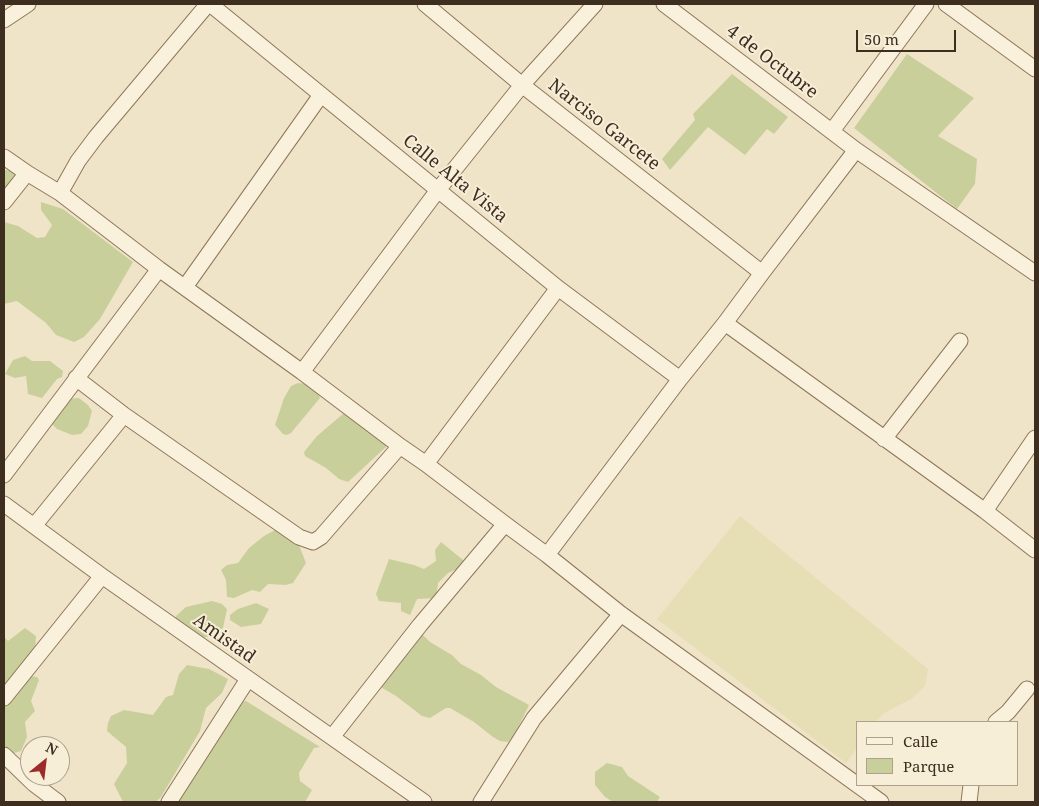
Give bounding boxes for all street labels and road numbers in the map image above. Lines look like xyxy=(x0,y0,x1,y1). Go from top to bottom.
street label: 4 de Octubre xyxy=(722,21,822,103)
street label: Narciso Garcete xyxy=(544,75,664,175)
street label: Calle Alta Vista xyxy=(398,130,512,228)
street label: Amistad xyxy=(189,610,259,668)

